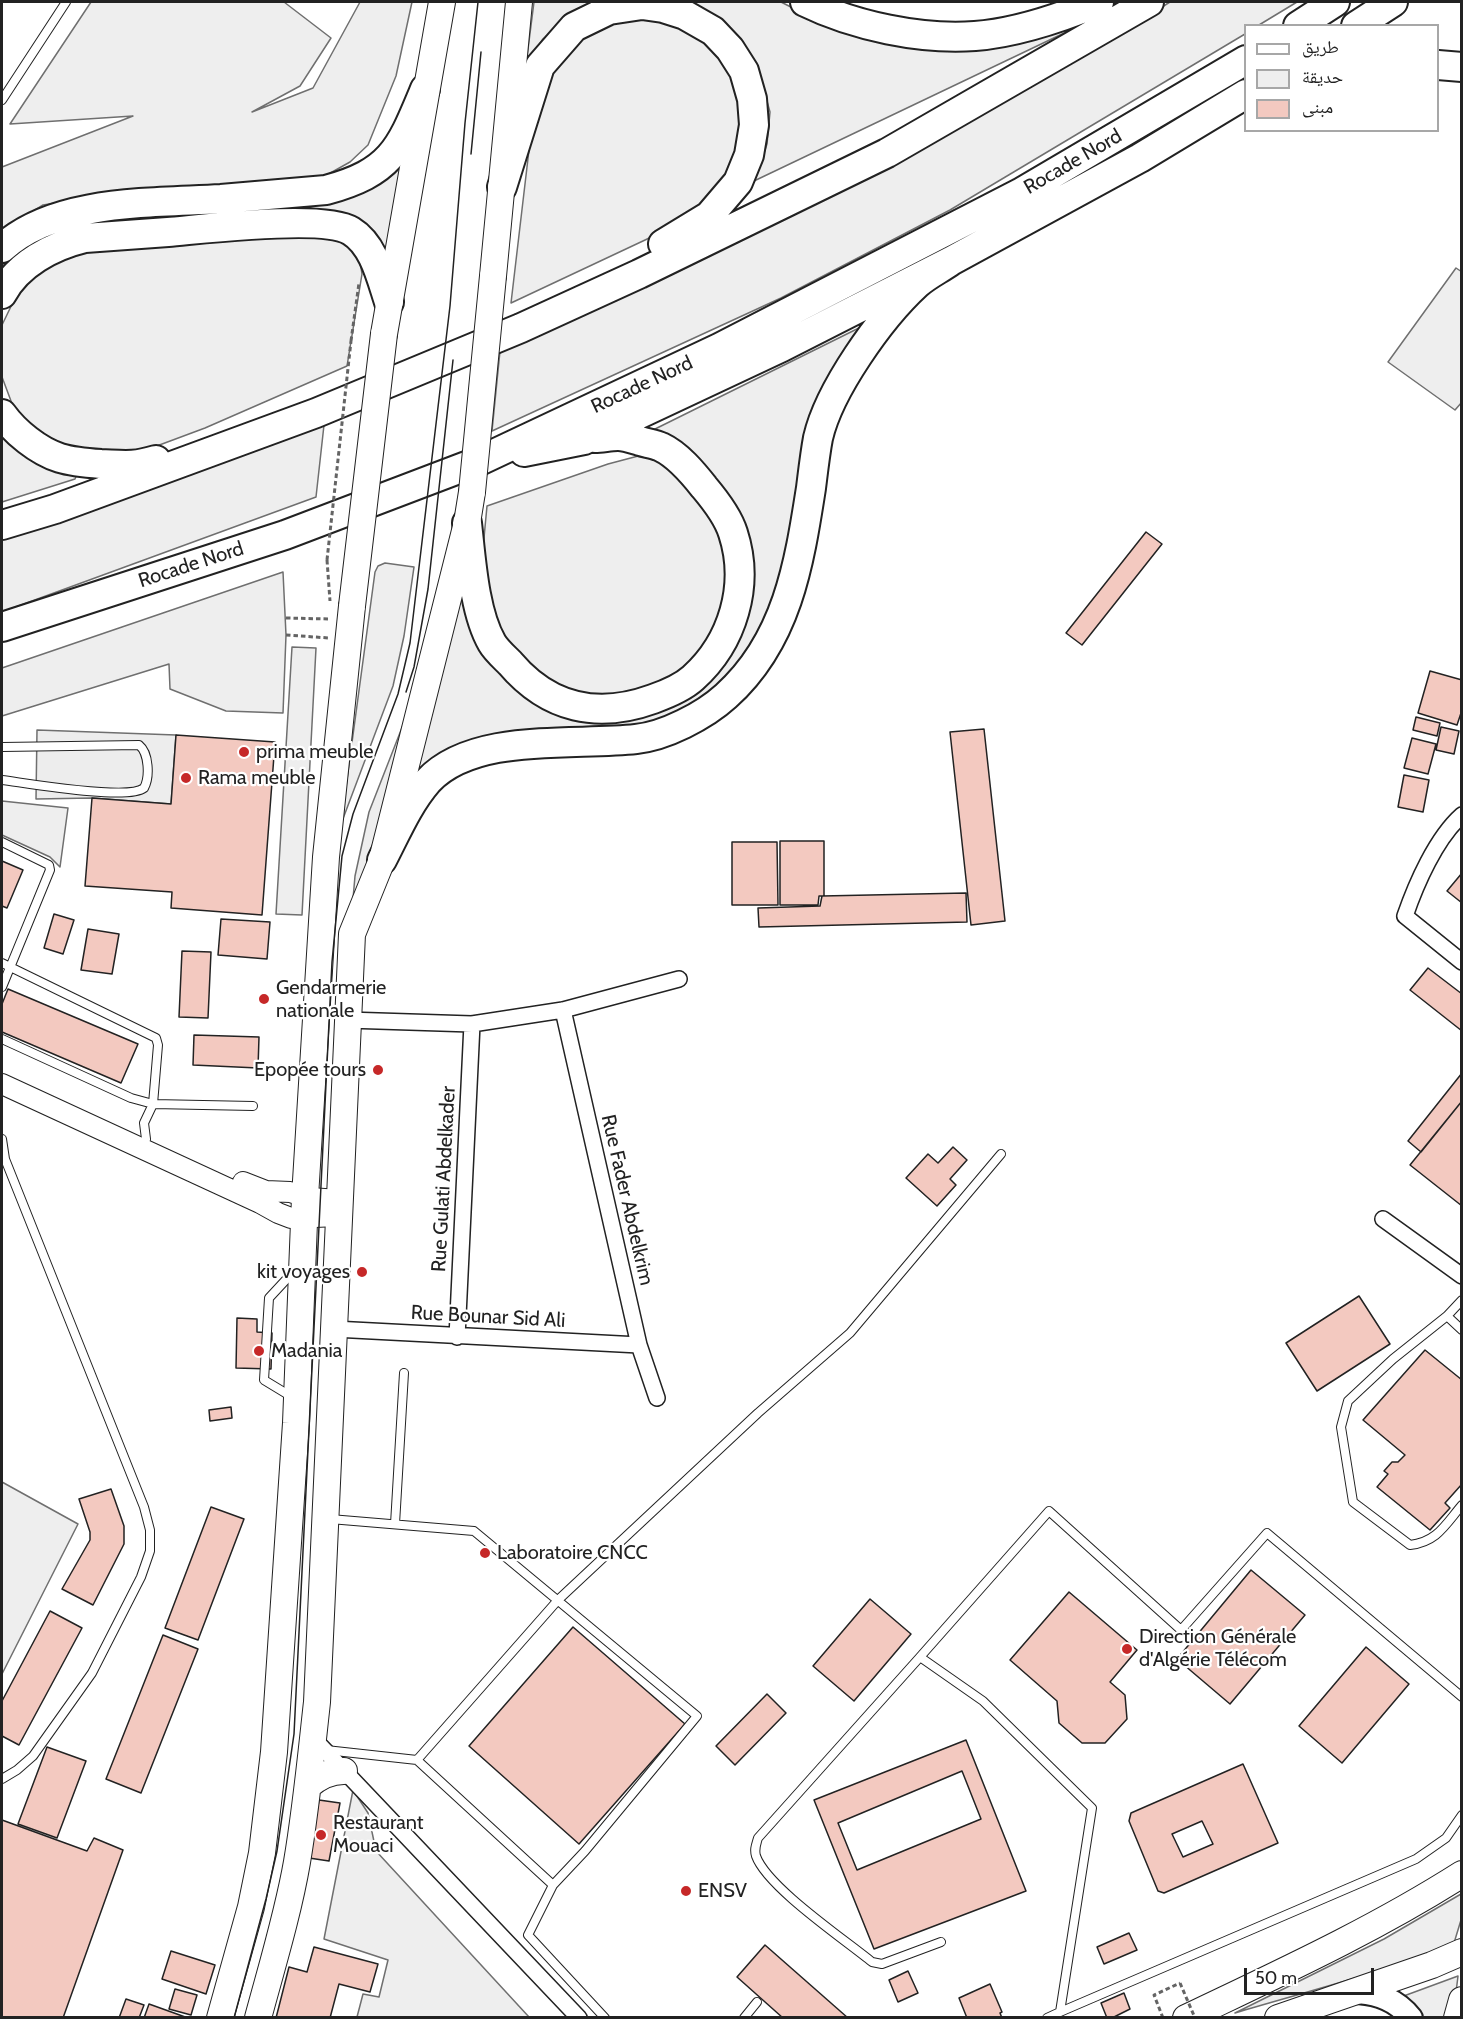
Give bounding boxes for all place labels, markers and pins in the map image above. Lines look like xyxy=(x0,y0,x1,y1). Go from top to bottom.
place label: prima meuble xyxy=(256,740,374,764)
marker: prima meuble xyxy=(237,745,251,759)
place label: Rama meuble xyxy=(198,766,315,790)
marker: Rama meuble xyxy=(179,771,193,785)
place label: Gendarmerie nationale xyxy=(276,976,386,1023)
marker: Gendarmerie nationale xyxy=(257,992,271,1006)
place label: Epopée tours xyxy=(254,1058,366,1082)
marker: Epopée tours xyxy=(371,1063,385,1077)
place label: kit voyages xyxy=(257,1260,350,1284)
marker: kit voyages xyxy=(355,1265,369,1279)
place label: Madania xyxy=(271,1339,342,1363)
marker: Madania xyxy=(252,1344,266,1358)
place label: Laboratoire CNCC xyxy=(497,1541,648,1565)
marker: Laboratoire CNCC xyxy=(478,1546,492,1560)
place label: Direction Générale d'Algérie Télécom xyxy=(1139,1625,1296,1672)
marker: Direction Générale d'Algérie Télécom xyxy=(1120,1642,1134,1656)
place label: Restaurant Mouaci xyxy=(333,1811,424,1858)
marker: Restaurant Mouaci xyxy=(314,1828,328,1842)
place label: ENSV xyxy=(698,1879,747,1903)
marker: ENSV xyxy=(679,1884,693,1898)

